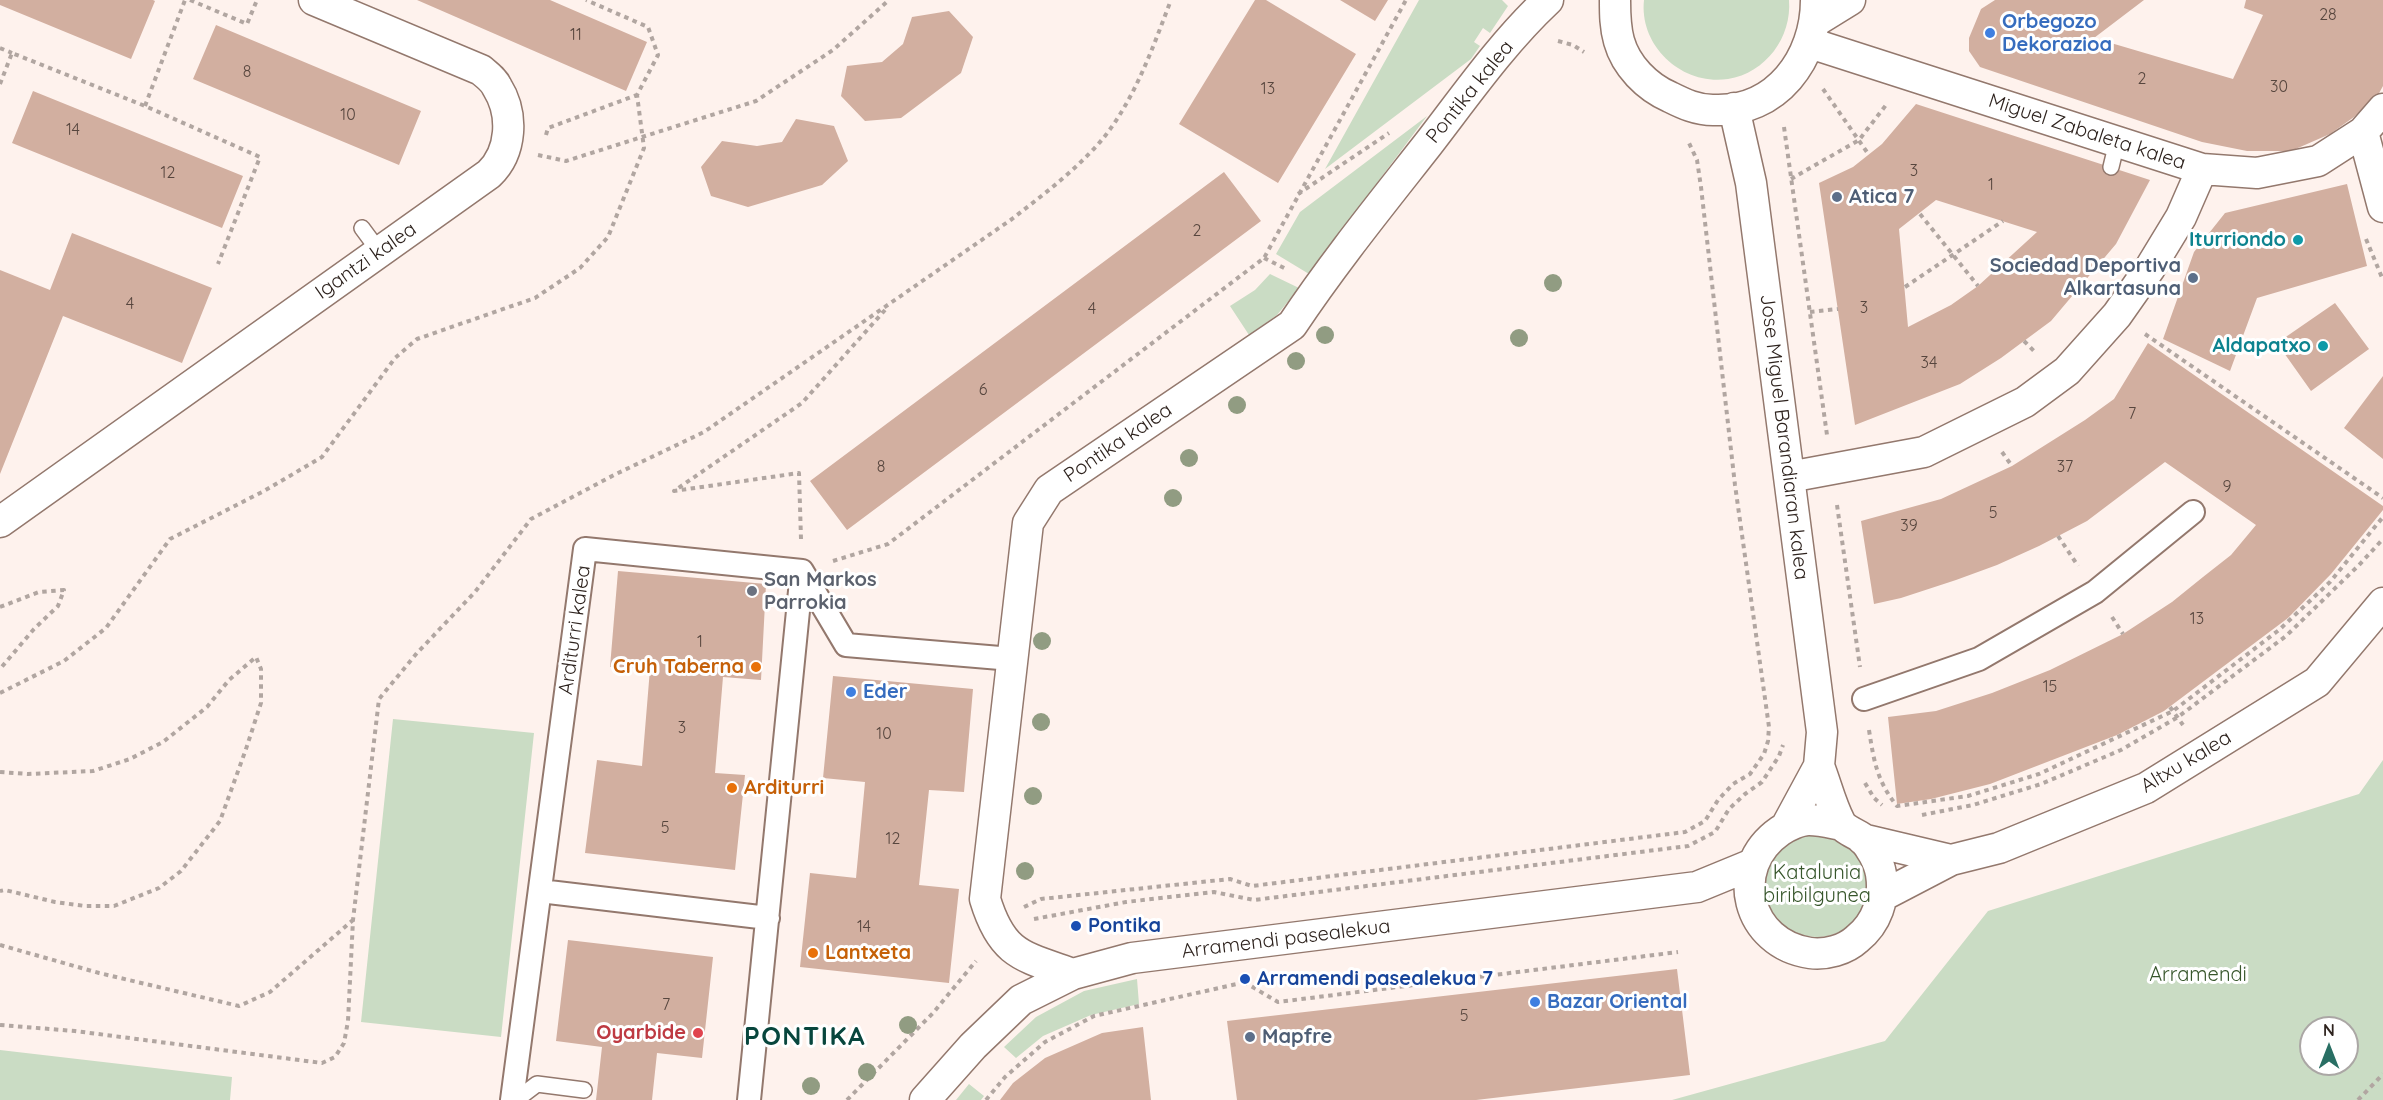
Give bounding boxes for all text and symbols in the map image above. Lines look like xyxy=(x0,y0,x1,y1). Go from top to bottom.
house number: 28 xyxy=(2319,5,2337,25)
place label: Orbegozo Dekorazioa xyxy=(2002,10,2112,57)
house number: 11 xyxy=(570,25,582,45)
marker: Orbegozo Dekorazioa xyxy=(1983,26,1997,40)
street label: Pontika kalea xyxy=(1421,36,1519,148)
house number: 8 xyxy=(243,62,251,82)
house number: 2 xyxy=(2138,69,2146,89)
house number: 30 xyxy=(2270,77,2288,97)
house number: 13 xyxy=(1261,79,1275,99)
street label: Miguel Zabaleta kalea xyxy=(1985,89,2189,175)
house number: 10 xyxy=(340,105,356,125)
house number: 14 xyxy=(66,120,80,140)
house number: 3 xyxy=(1910,161,1918,181)
house number: 12 xyxy=(161,163,175,183)
house number: 1 xyxy=(1988,175,1994,195)
place label: Atica 7 xyxy=(1849,185,1914,209)
marker: Atica 7 xyxy=(1830,190,1844,204)
street label: Igantzi kalea xyxy=(311,217,421,305)
house number: 2 xyxy=(1193,221,1201,241)
place label: Iturriondo xyxy=(2189,228,2286,252)
marker: Iturriondo xyxy=(2291,233,2305,247)
place label: Sociedad Deportiva Alkartasuna xyxy=(1990,254,2181,301)
marker: Sociedad Deportiva Alkartasuna xyxy=(2186,271,2200,285)
street label: Jose Miguel Barandiaran kalea xyxy=(1755,293,1813,581)
house number: 4 xyxy=(126,294,134,314)
house number: 3 xyxy=(1860,298,1868,318)
house number: 4 xyxy=(1088,299,1096,319)
place label: Aldapatxo xyxy=(2212,334,2311,358)
marker: Aldapatxo xyxy=(2316,339,2330,353)
house number: 34 xyxy=(1921,353,1937,373)
house number: 6 xyxy=(979,380,987,400)
street label: Pontika kalea xyxy=(1059,398,1177,488)
house number: 7 xyxy=(2128,404,2136,424)
house number: 8 xyxy=(877,457,885,477)
house number: 37 xyxy=(2057,457,2073,477)
house number: 9 xyxy=(2223,477,2231,497)
house number: 5 xyxy=(1989,503,1997,523)
house number: 39 xyxy=(1900,516,1918,536)
street label: Arditurri kalea xyxy=(554,564,596,696)
place label: San Markos Parrokia xyxy=(764,568,877,615)
marker: San Markos Parrokia xyxy=(745,584,759,598)
house number: 13 xyxy=(2190,609,2204,629)
house number: 1 xyxy=(697,632,703,652)
place label: Cruh Taberna xyxy=(613,655,744,679)
marker: Cruh Taberna xyxy=(749,660,763,674)
house number: 15 xyxy=(2043,677,2057,697)
place label: Eder xyxy=(863,680,907,704)
marker: Eder xyxy=(844,685,858,699)
house number: 3 xyxy=(678,718,686,738)
house number: 10 xyxy=(876,724,892,744)
street label: Altxu kalea xyxy=(2136,726,2236,798)
place label: Arditurri xyxy=(744,776,824,800)
marker: Arditurri xyxy=(725,781,739,795)
house number: 5 xyxy=(661,818,669,838)
house number: 12 xyxy=(886,829,900,849)
park label: Katalunia biribilgunea xyxy=(1763,861,1871,908)
place label: Pontika xyxy=(1088,914,1161,938)
street label: Arramendi pasealekua xyxy=(1180,914,1392,964)
house number: 14 xyxy=(857,917,871,937)
marker: Pontika xyxy=(1069,919,1083,933)
place label: Lantxeta xyxy=(825,941,911,965)
marker: Lantxeta xyxy=(806,946,820,960)
park label: Arramendi xyxy=(2149,963,2247,987)
place label: Arramendi pasealekua 7 xyxy=(1257,967,1493,991)
marker: Arramendi pasealekua 7 xyxy=(1238,972,1252,986)
place label: Bazar Oriental xyxy=(1547,990,1688,1014)
house number: 7 xyxy=(662,995,670,1015)
marker: Bazar Oriental xyxy=(1528,995,1542,1009)
house number: 5 xyxy=(1460,1006,1468,1026)
north arrow xyxy=(2299,1016,2359,1076)
text: N xyxy=(2323,1020,2335,1040)
place label: Oyarbide xyxy=(596,1021,686,1045)
district label: PONTIKA xyxy=(744,1021,866,1053)
place label: Mapfre xyxy=(1262,1025,1332,1049)
marker: Oyarbide xyxy=(691,1026,705,1040)
marker: Mapfre xyxy=(1243,1030,1257,1044)

